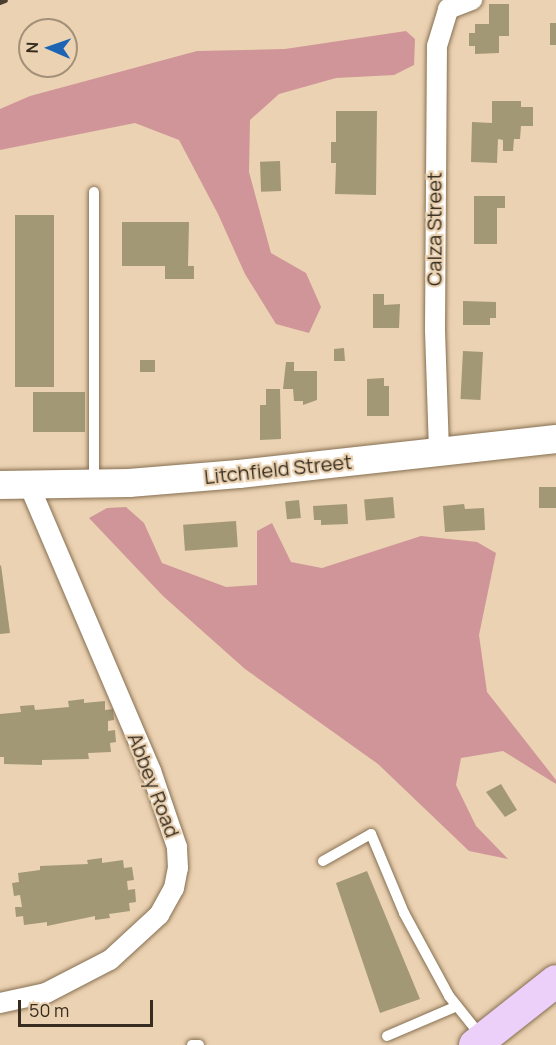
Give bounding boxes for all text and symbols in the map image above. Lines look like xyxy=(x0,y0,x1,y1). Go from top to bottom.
north arrow xyxy=(18,18,78,78)
text: N xyxy=(21,41,43,54)
street label: Calza Street xyxy=(422,172,446,286)
street label: Litchfield Street xyxy=(203,449,353,489)
street label: Abbey Road xyxy=(123,729,185,841)
scale bar xyxy=(21,988,156,1026)
text: 50 m xyxy=(29,998,69,1022)

